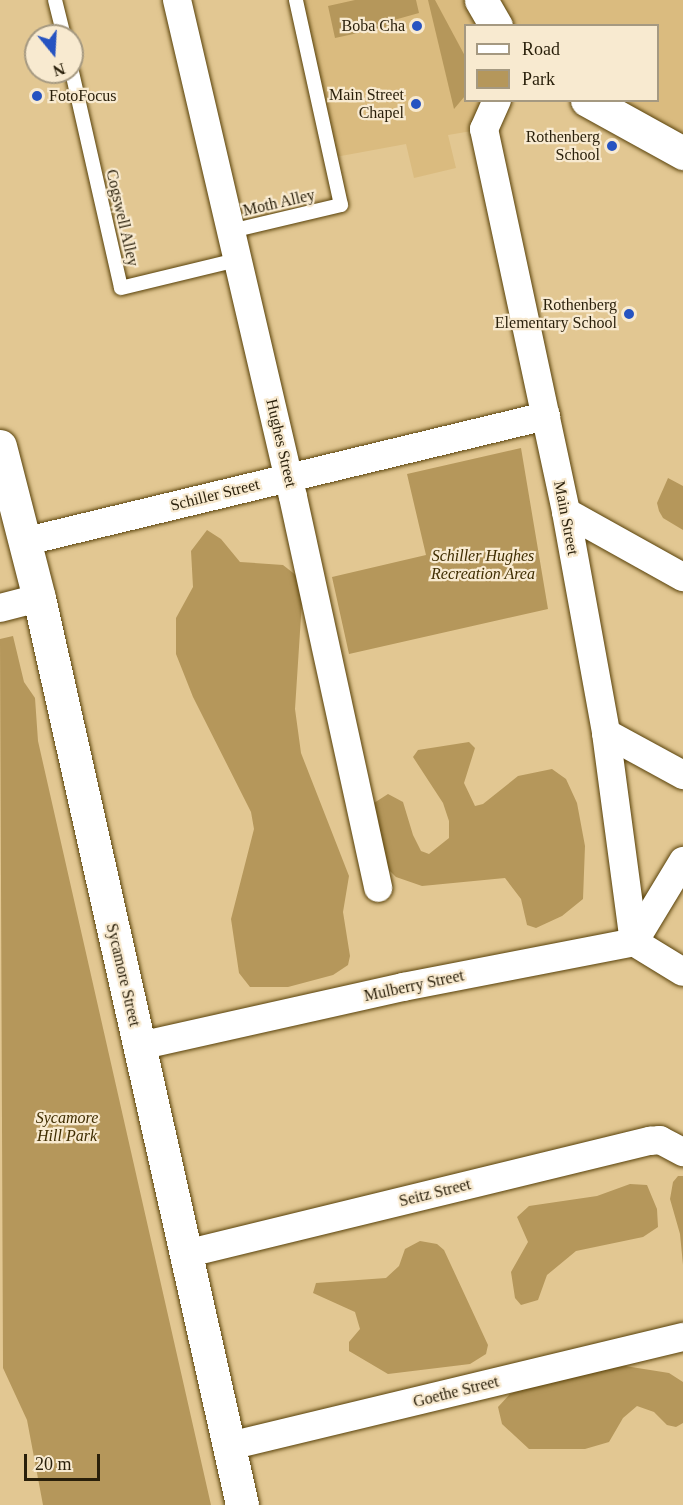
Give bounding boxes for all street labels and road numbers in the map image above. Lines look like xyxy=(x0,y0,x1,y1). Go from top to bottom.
street label: Cogswell Alley xyxy=(101,167,143,269)
street label: Moth Alley xyxy=(241,185,317,221)
street label: Hughes Street xyxy=(262,397,300,489)
street label: Schiller Street xyxy=(168,475,262,515)
street label: Main Street xyxy=(549,479,583,557)
street label: Sycamore Street xyxy=(102,922,144,1028)
street label: Mulberry Street xyxy=(362,966,466,1006)
street label: Seitz Street xyxy=(397,1175,473,1211)
street label: Goethe Street xyxy=(411,1372,501,1412)

